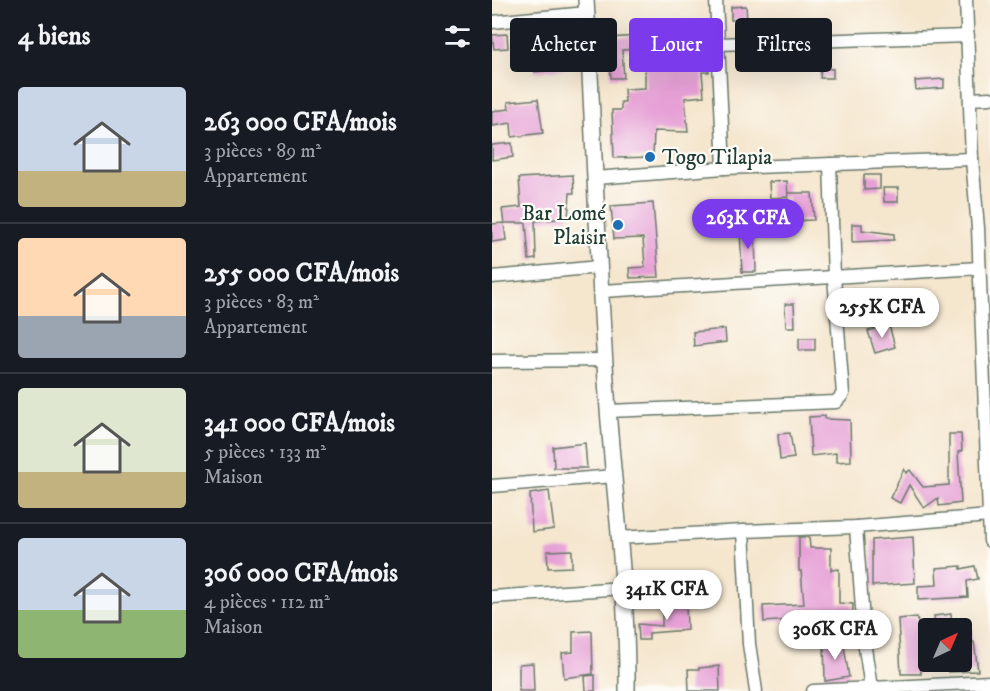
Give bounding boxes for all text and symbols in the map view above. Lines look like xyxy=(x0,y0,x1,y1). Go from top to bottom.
chip: Acheter xyxy=(510,18,617,72)
chip: Louer xyxy=(629,18,723,72)
chip: Filtres xyxy=(735,18,832,72)
text: 4 biens xyxy=(18,20,90,53)
icon: filters xyxy=(441,20,474,53)
text: 263 000 CFA/mois xyxy=(204,106,397,139)
icon: home xyxy=(66,111,138,183)
text: 3 pièces · 89 m² xyxy=(204,139,321,164)
place label: Togo Tilapia xyxy=(662,145,772,171)
marker: Togo Tilapia xyxy=(643,150,657,164)
text: Appartement xyxy=(204,164,307,189)
pin: 263K CFA xyxy=(686,199,810,250)
place label: Bar Lomé Plaisir xyxy=(522,201,606,251)
text: 263K CFA xyxy=(706,206,790,231)
marker: Bar Lomé Plaisir xyxy=(611,218,625,232)
text: 255 000 CFA/mois xyxy=(204,257,399,290)
icon: home xyxy=(66,262,138,334)
pin: 255K CFA xyxy=(820,288,944,339)
text: 3 pièces · 83 m² xyxy=(204,290,319,315)
text: 255K CFA xyxy=(839,295,925,320)
text: Appartement xyxy=(204,315,307,340)
text: 341 000 CFA/mois xyxy=(204,407,395,440)
icon: home xyxy=(66,412,138,484)
text: 5 pièces · 133 m² xyxy=(204,440,326,465)
text: Maison xyxy=(204,465,263,490)
text: 306 000 CFA/mois xyxy=(204,557,398,590)
icon: home xyxy=(66,562,138,634)
pin: 341K CFA xyxy=(605,570,729,621)
text: 341K CFA xyxy=(626,577,708,602)
text: 4 pièces · 112 m² xyxy=(204,590,330,615)
pin: 306K CFA xyxy=(773,610,897,661)
text: Maison xyxy=(204,615,263,640)
text: 306K CFA xyxy=(793,617,877,642)
north arrow xyxy=(918,618,972,672)
map controls xyxy=(918,618,972,672)

